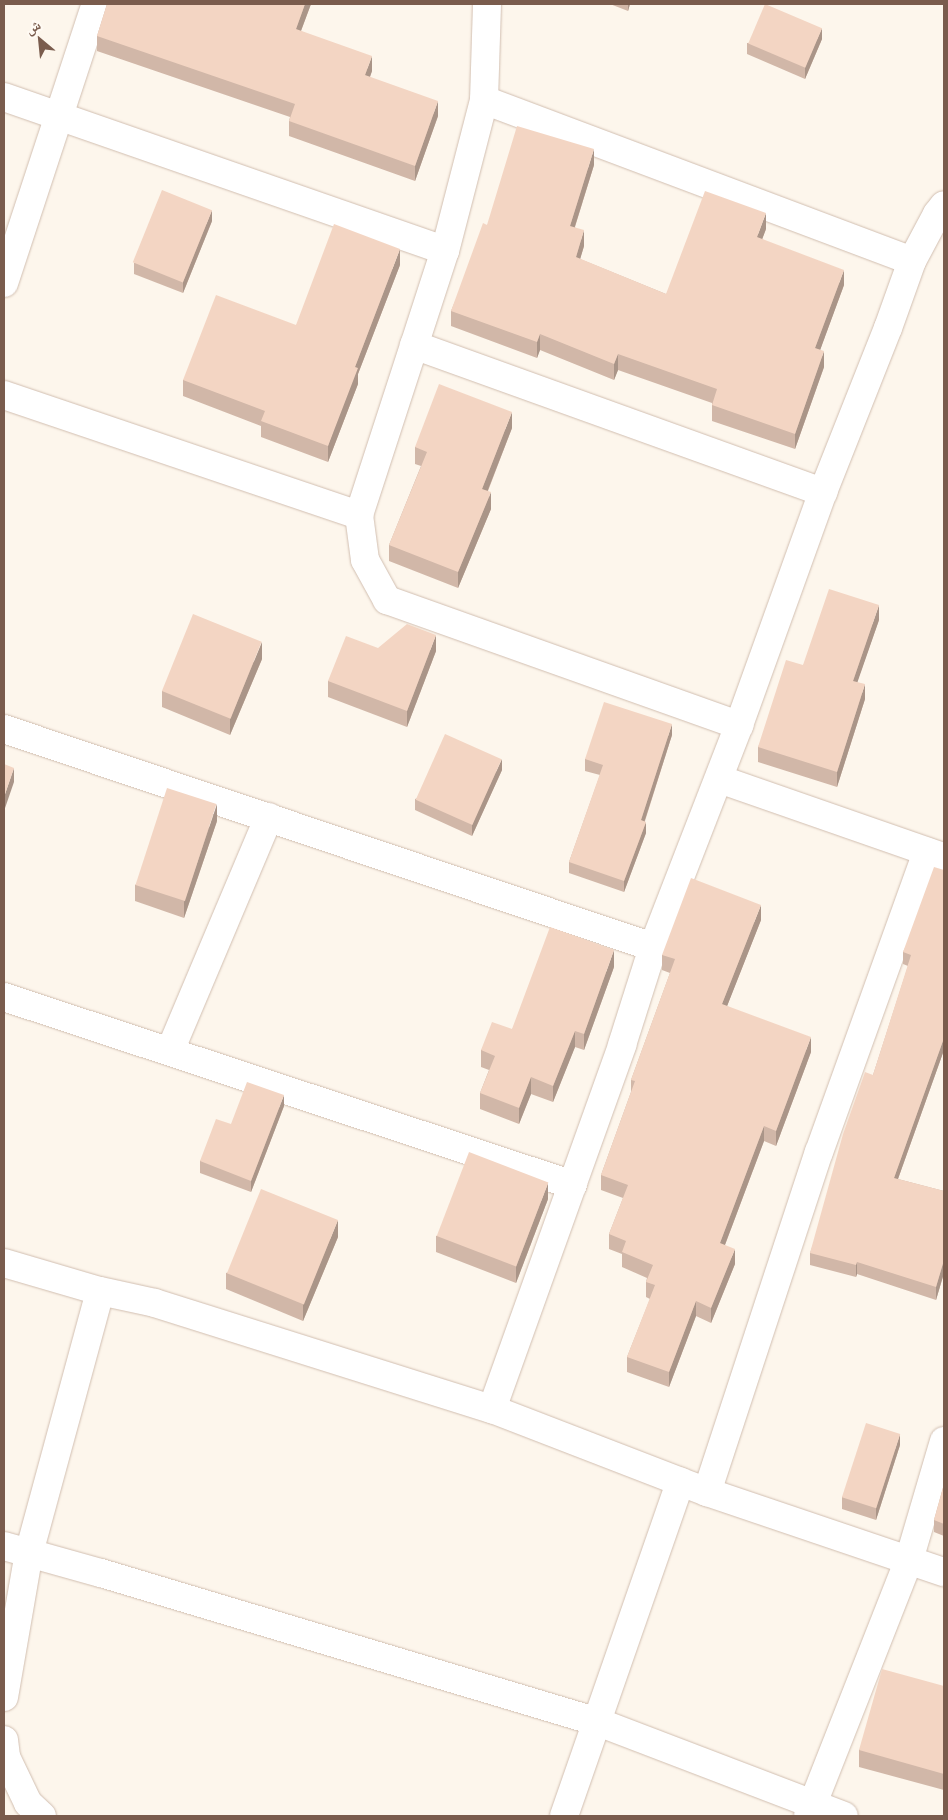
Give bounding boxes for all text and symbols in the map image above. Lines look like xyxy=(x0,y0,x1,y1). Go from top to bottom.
north arrow xyxy=(15,15,65,65)
text: ش xyxy=(22,15,44,38)

